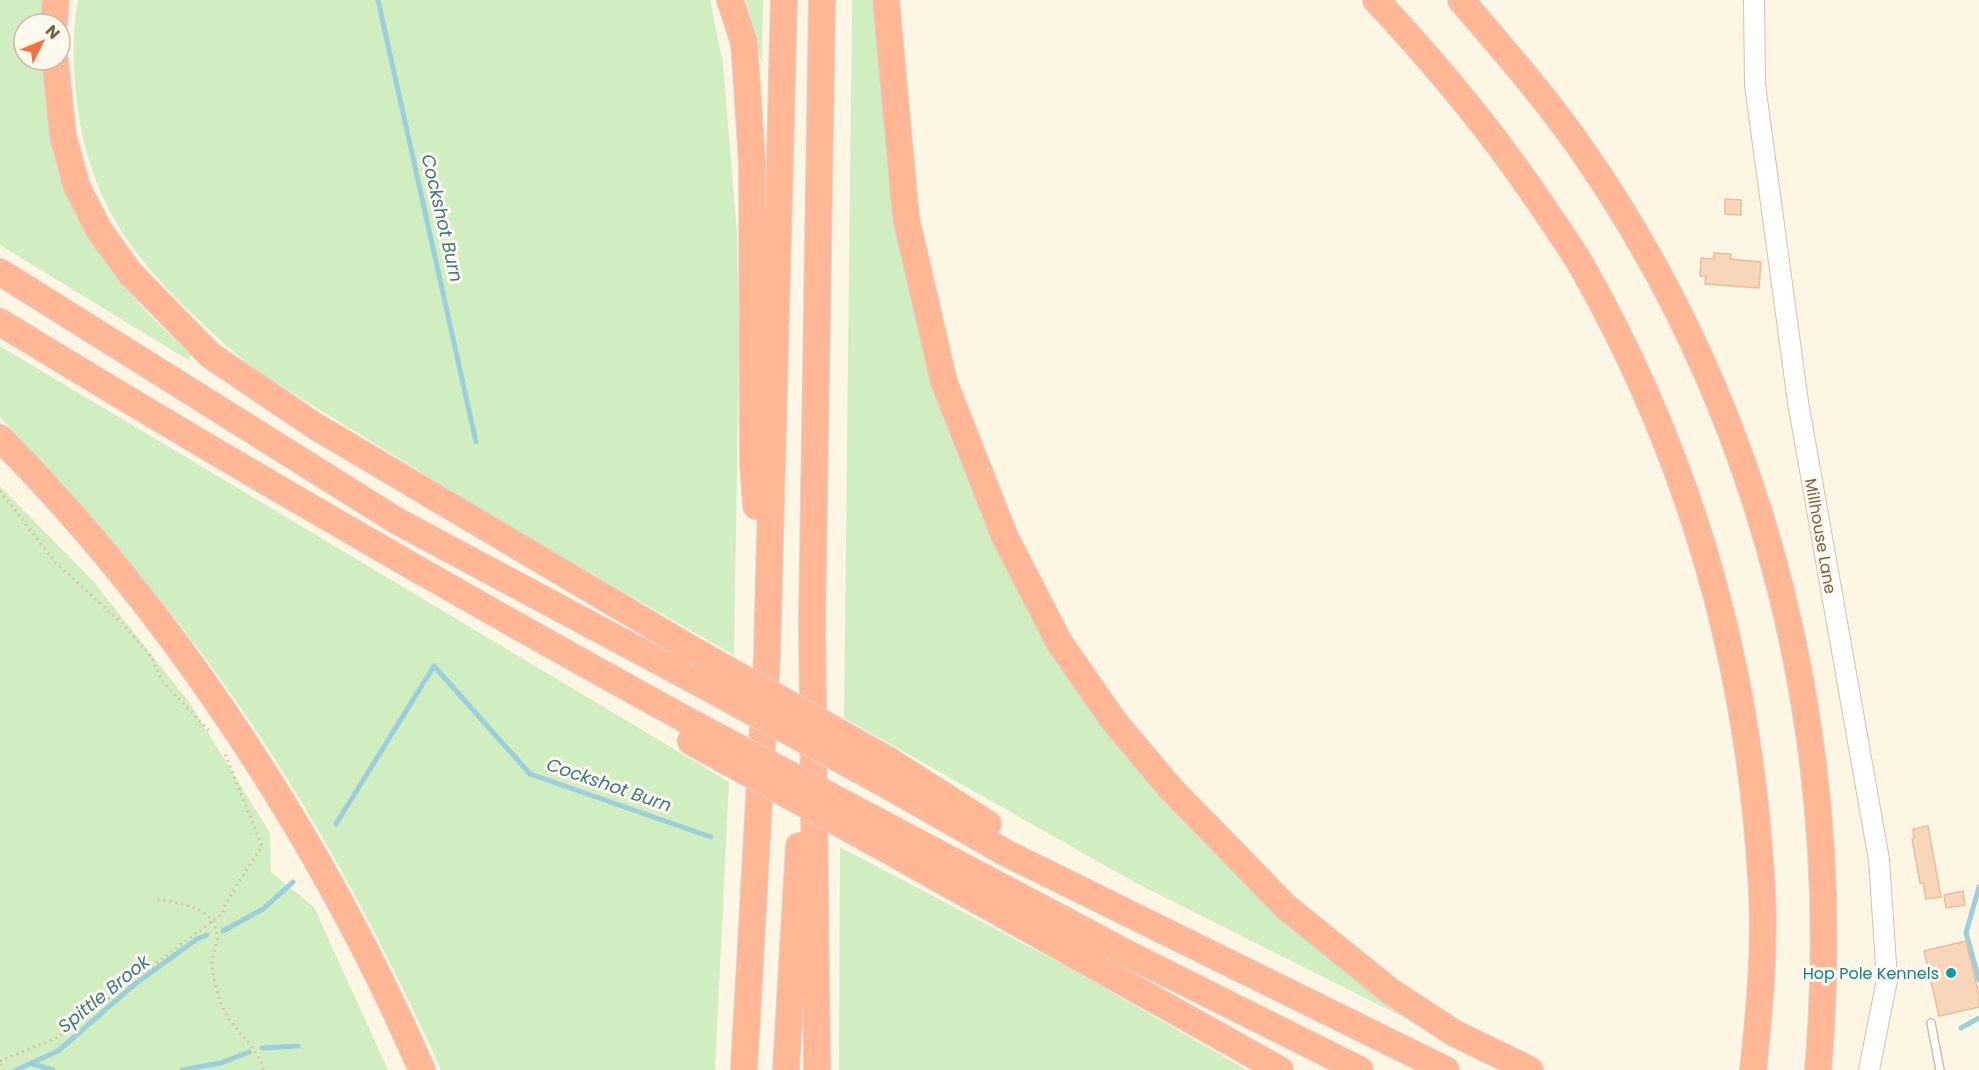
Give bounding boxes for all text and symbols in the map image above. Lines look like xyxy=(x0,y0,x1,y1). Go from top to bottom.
north arrow xyxy=(12,12,72,72)
text: N xyxy=(40,20,65,44)
water label: Cockshot Burn xyxy=(416,151,469,284)
street label: Millhouse Lane xyxy=(1799,477,1842,596)
water label: Cockshot Burn xyxy=(543,751,675,818)
water label: Spittle Brook xyxy=(53,948,155,1038)
place label: Hop Pole Kennels xyxy=(1803,962,1939,985)
marker: Hop Pole Kennels xyxy=(1944,966,1958,980)

